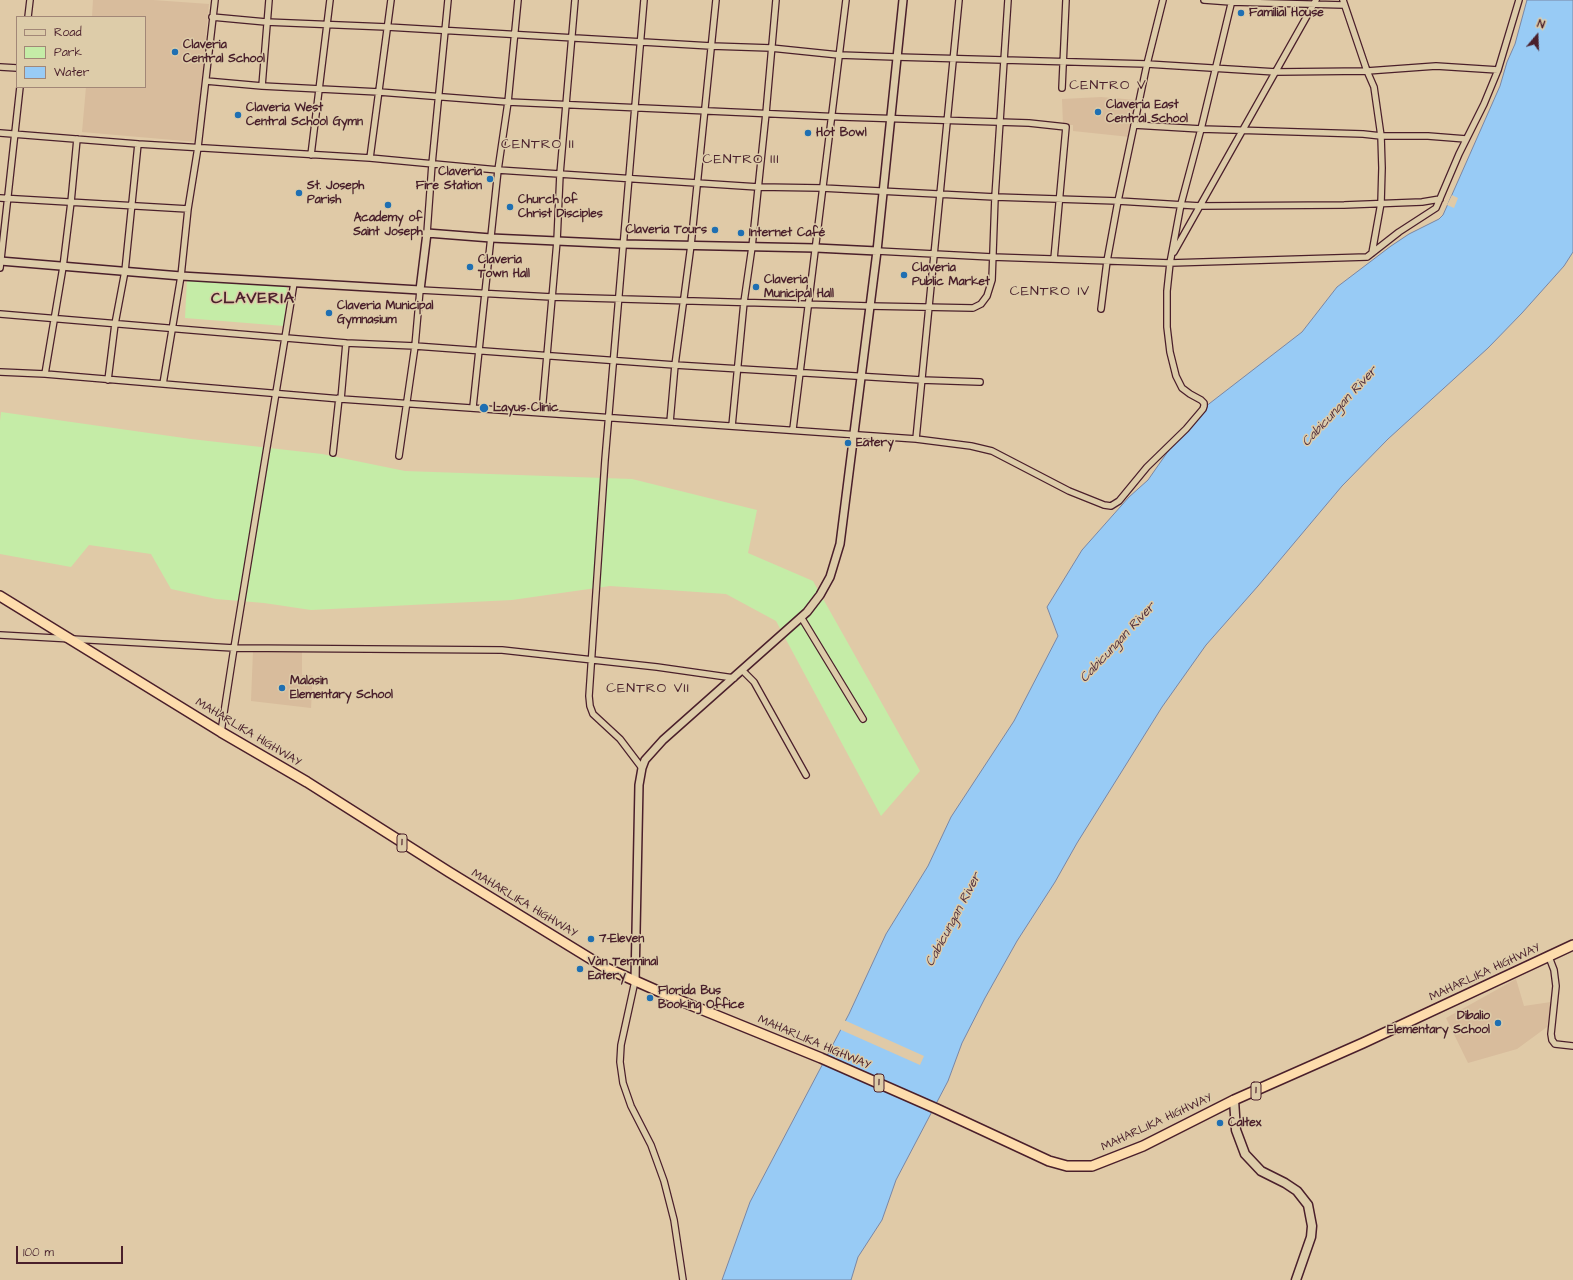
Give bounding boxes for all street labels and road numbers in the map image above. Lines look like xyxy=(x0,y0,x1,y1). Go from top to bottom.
street label: MAHARLIKA HIGHWAY xyxy=(192,696,304,770)
road number: 1 xyxy=(397,834,407,852)
street label: MAHARLIKA HIGHWAY xyxy=(468,867,580,941)
street label: MAHARLIKA HIGHWAY xyxy=(1427,941,1543,1005)
street label: MAHARLIKA HIGHWAY xyxy=(755,1013,873,1073)
road number: 1 xyxy=(874,1074,884,1092)
road number: 1 xyxy=(1251,1082,1261,1100)
street label: MAHARLIKA HIGHWAY xyxy=(1099,1091,1215,1155)

